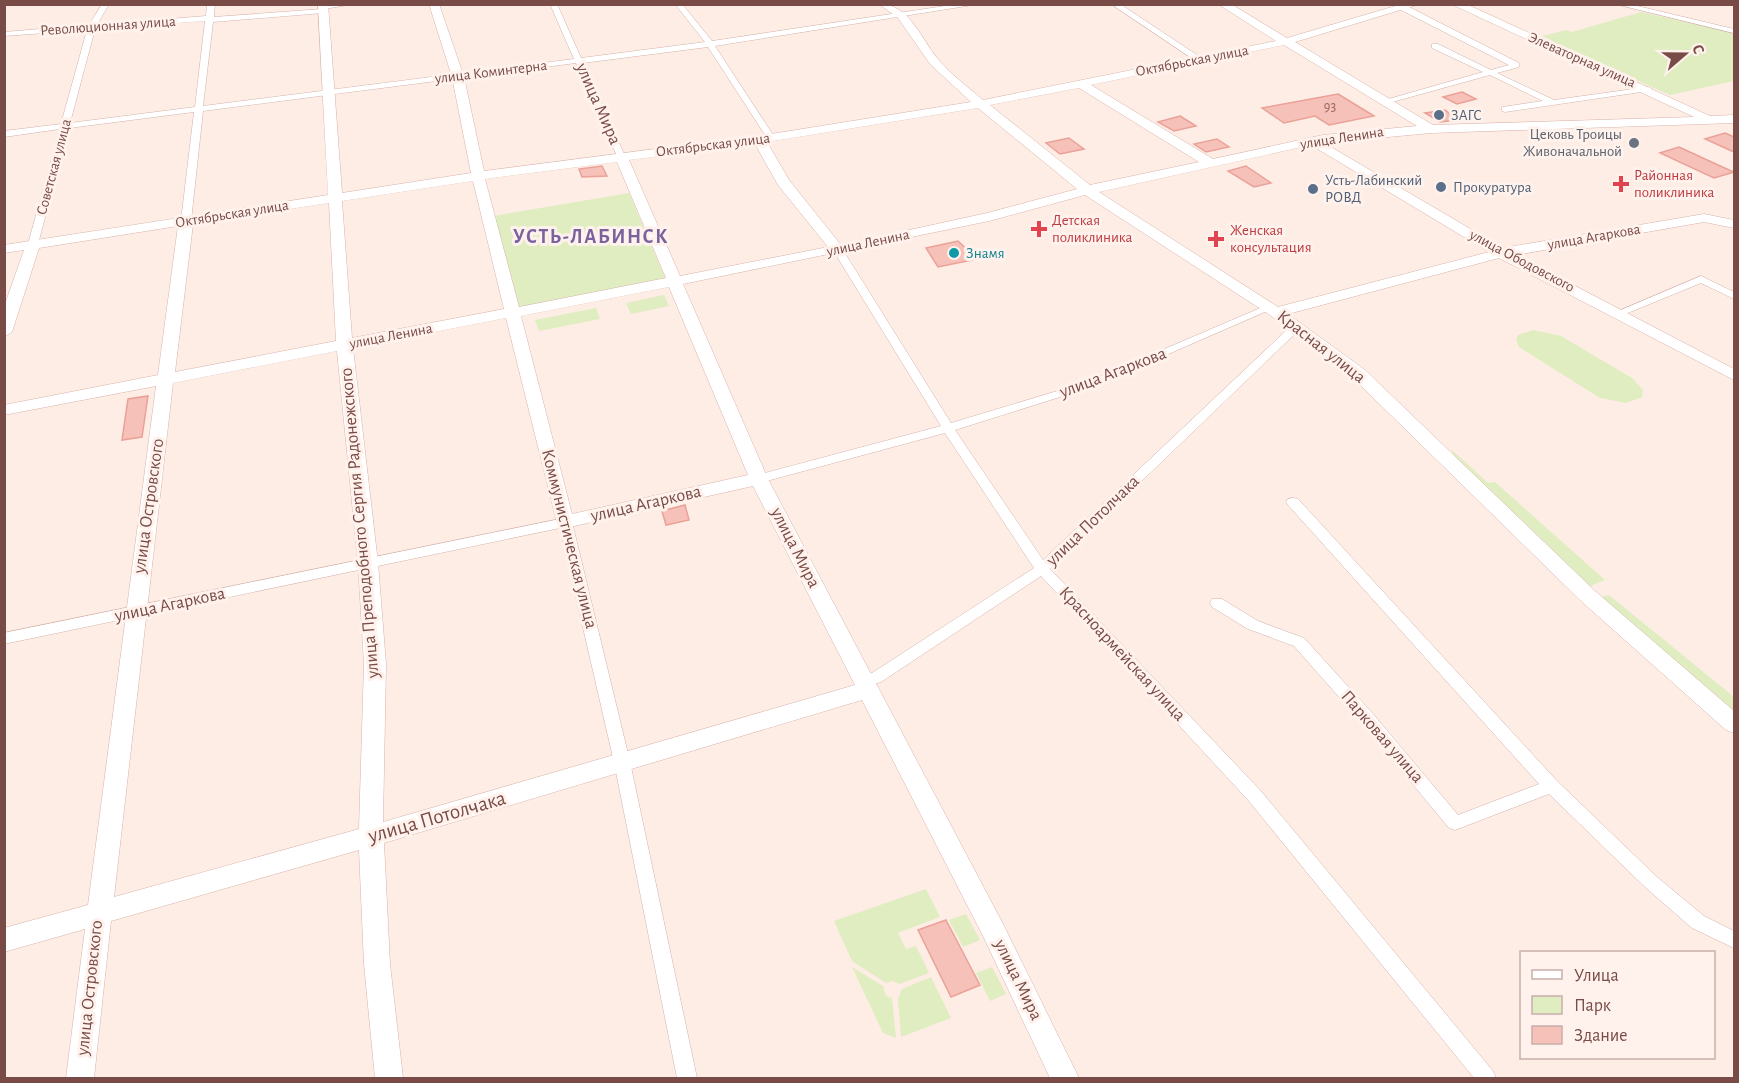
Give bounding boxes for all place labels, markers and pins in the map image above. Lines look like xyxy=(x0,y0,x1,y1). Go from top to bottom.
marker: ЗАГС xyxy=(1432,108,1446,122)
place label: ЗАГС xyxy=(1451,108,1482,123)
place label: Цековь Троицы Живоначальной xyxy=(1523,127,1622,159)
marker: Цековь Троицы Живоначальной xyxy=(1627,136,1641,150)
place label: Районная поликлиника xyxy=(1634,168,1714,200)
place label: Усть-Лабинский РОВД xyxy=(1325,173,1422,205)
marker: Районная поликлиника xyxy=(1612,175,1630,193)
marker: Прокуратура xyxy=(1434,180,1448,194)
place label: Прокуратура xyxy=(1453,180,1532,195)
marker: Усть-Лабинский РОВД xyxy=(1306,182,1320,196)
place label: Детская поликлиника xyxy=(1052,213,1132,245)
marker: Детская поликлиника xyxy=(1030,220,1048,238)
place label: Женская консультация xyxy=(1230,223,1312,255)
marker: Женская консультация xyxy=(1207,230,1225,248)
marker: Знамя xyxy=(947,246,961,260)
place label: Знамя xyxy=(966,246,1005,261)

